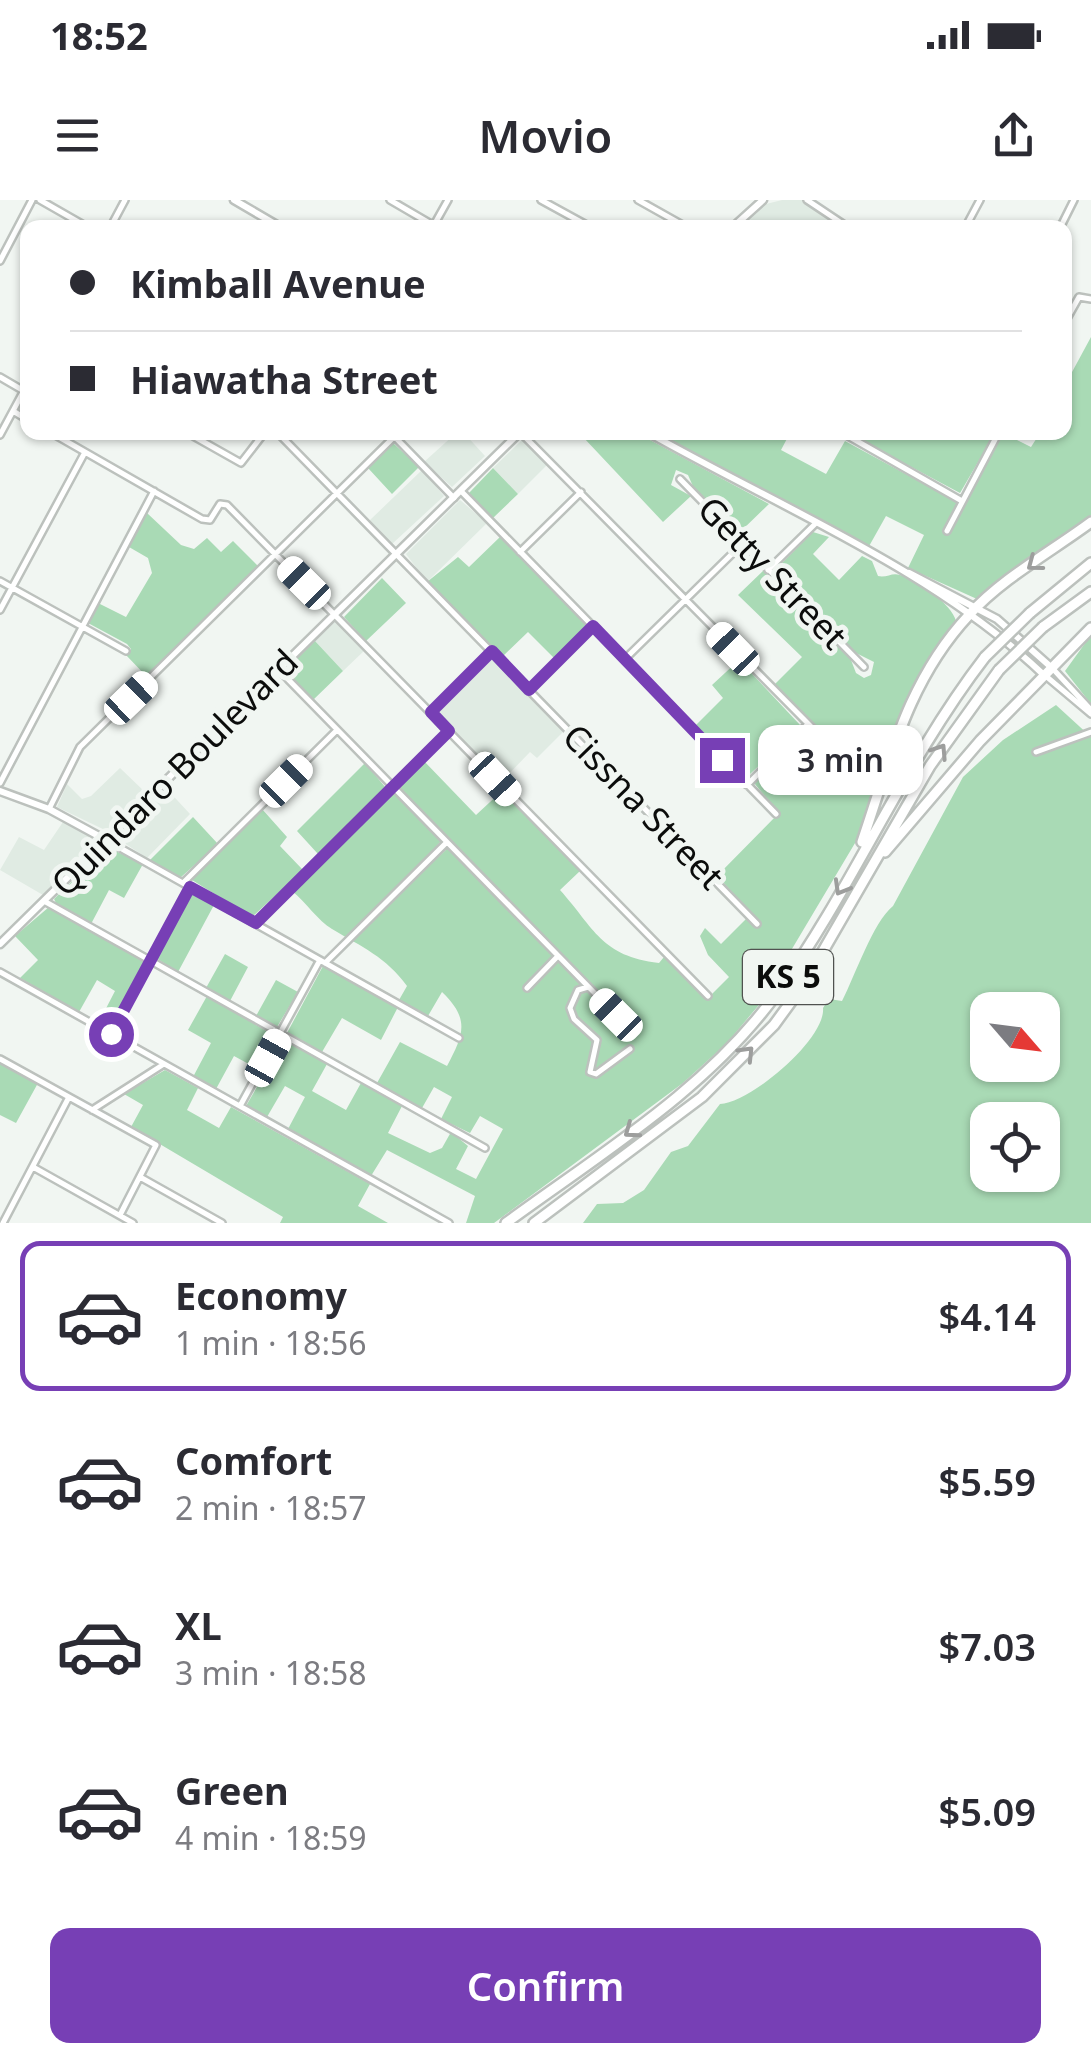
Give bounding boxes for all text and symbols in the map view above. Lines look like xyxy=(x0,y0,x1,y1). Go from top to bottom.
text: 18:52 xyxy=(50,9,148,61)
text: Movio xyxy=(479,105,612,166)
icon: menu xyxy=(50,108,105,163)
icon: share xyxy=(986,108,1041,163)
text: Kimball Avenue xyxy=(130,257,426,309)
text: Hiawatha Street xyxy=(130,353,438,405)
street label: Getty Street xyxy=(688,485,858,658)
car xyxy=(272,551,336,615)
one-way arrow xyxy=(1027,553,1045,570)
car xyxy=(701,617,765,681)
street label: Quindaro Boulevard xyxy=(40,638,308,906)
car xyxy=(99,666,163,730)
street label: Cissna Street xyxy=(553,713,735,899)
callout: 3 min xyxy=(757,725,922,795)
route end xyxy=(700,738,745,783)
text: 3 min xyxy=(797,738,884,781)
one-way arrow xyxy=(928,744,947,762)
car xyxy=(464,747,526,811)
car xyxy=(254,749,318,813)
one-way arrow xyxy=(833,877,853,895)
road number: KS 5 xyxy=(743,950,833,1004)
car xyxy=(584,983,648,1047)
north arrow xyxy=(970,992,1060,1082)
map controls xyxy=(970,992,1060,1192)
route start xyxy=(89,1012,134,1057)
car xyxy=(240,1024,296,1092)
one-way arrow xyxy=(735,1047,753,1065)
button: locate xyxy=(970,1102,1060,1192)
one-way arrow xyxy=(624,1119,642,1137)
text: Economy xyxy=(175,1269,347,1321)
icon: car xyxy=(55,1271,145,1361)
text: $4.14 xyxy=(939,1290,1036,1342)
text: 1 min · 18:56 xyxy=(175,1321,367,1364)
text: Comfort xyxy=(175,1434,332,1486)
icon: car xyxy=(55,1436,145,1526)
text: $5.59 xyxy=(939,1455,1036,1507)
text: 2 min · 18:57 xyxy=(175,1486,367,1529)
text: XL xyxy=(175,1599,222,1651)
icon: car xyxy=(55,1601,145,1691)
text: $7.03 xyxy=(939,1620,1036,1672)
text: 3 min · 18:58 xyxy=(175,1651,367,1694)
text: Green xyxy=(175,1764,289,1816)
icon: car xyxy=(55,1766,145,1856)
text: $5.09 xyxy=(939,1785,1036,1837)
text: 4 min · 18:59 xyxy=(175,1816,367,1859)
button: Confirm xyxy=(50,1928,1041,2043)

